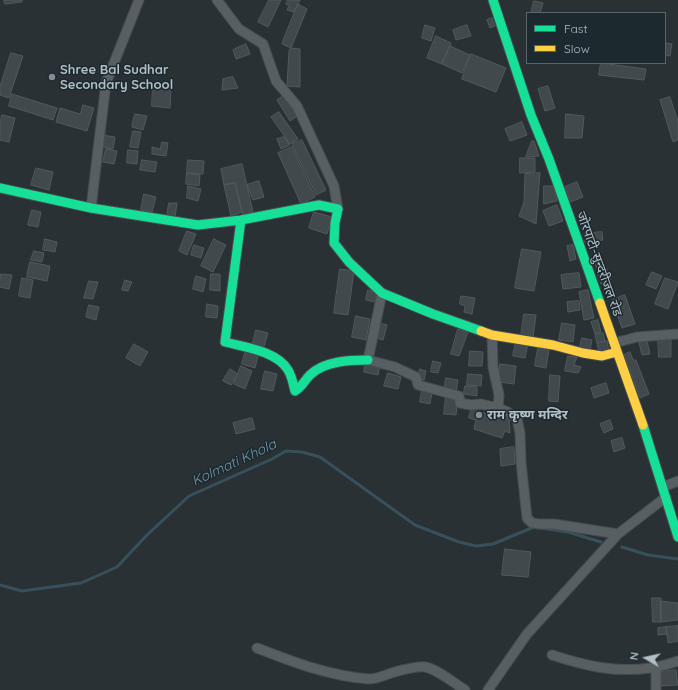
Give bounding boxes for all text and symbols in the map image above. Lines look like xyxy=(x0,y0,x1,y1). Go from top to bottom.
legend xyxy=(526,12,666,64)
text: Fast xyxy=(564,21,588,36)
text: Slow xyxy=(564,41,590,56)
place label: Shree Bal Sudhar Secondary School xyxy=(60,62,173,93)
marker: Shree Bal Sudhar Secondary School xyxy=(47,72,57,82)
street label: जोरपाटी-सुन्दरीजल रोड xyxy=(573,210,625,318)
place label: राम कृष्ण मन्दिर xyxy=(487,407,568,423)
marker: राम कृष्ण मन्दिर xyxy=(474,410,484,420)
water label: Kolmati Khola xyxy=(189,436,279,490)
north arrow xyxy=(626,638,666,678)
text: N xyxy=(627,651,642,661)

